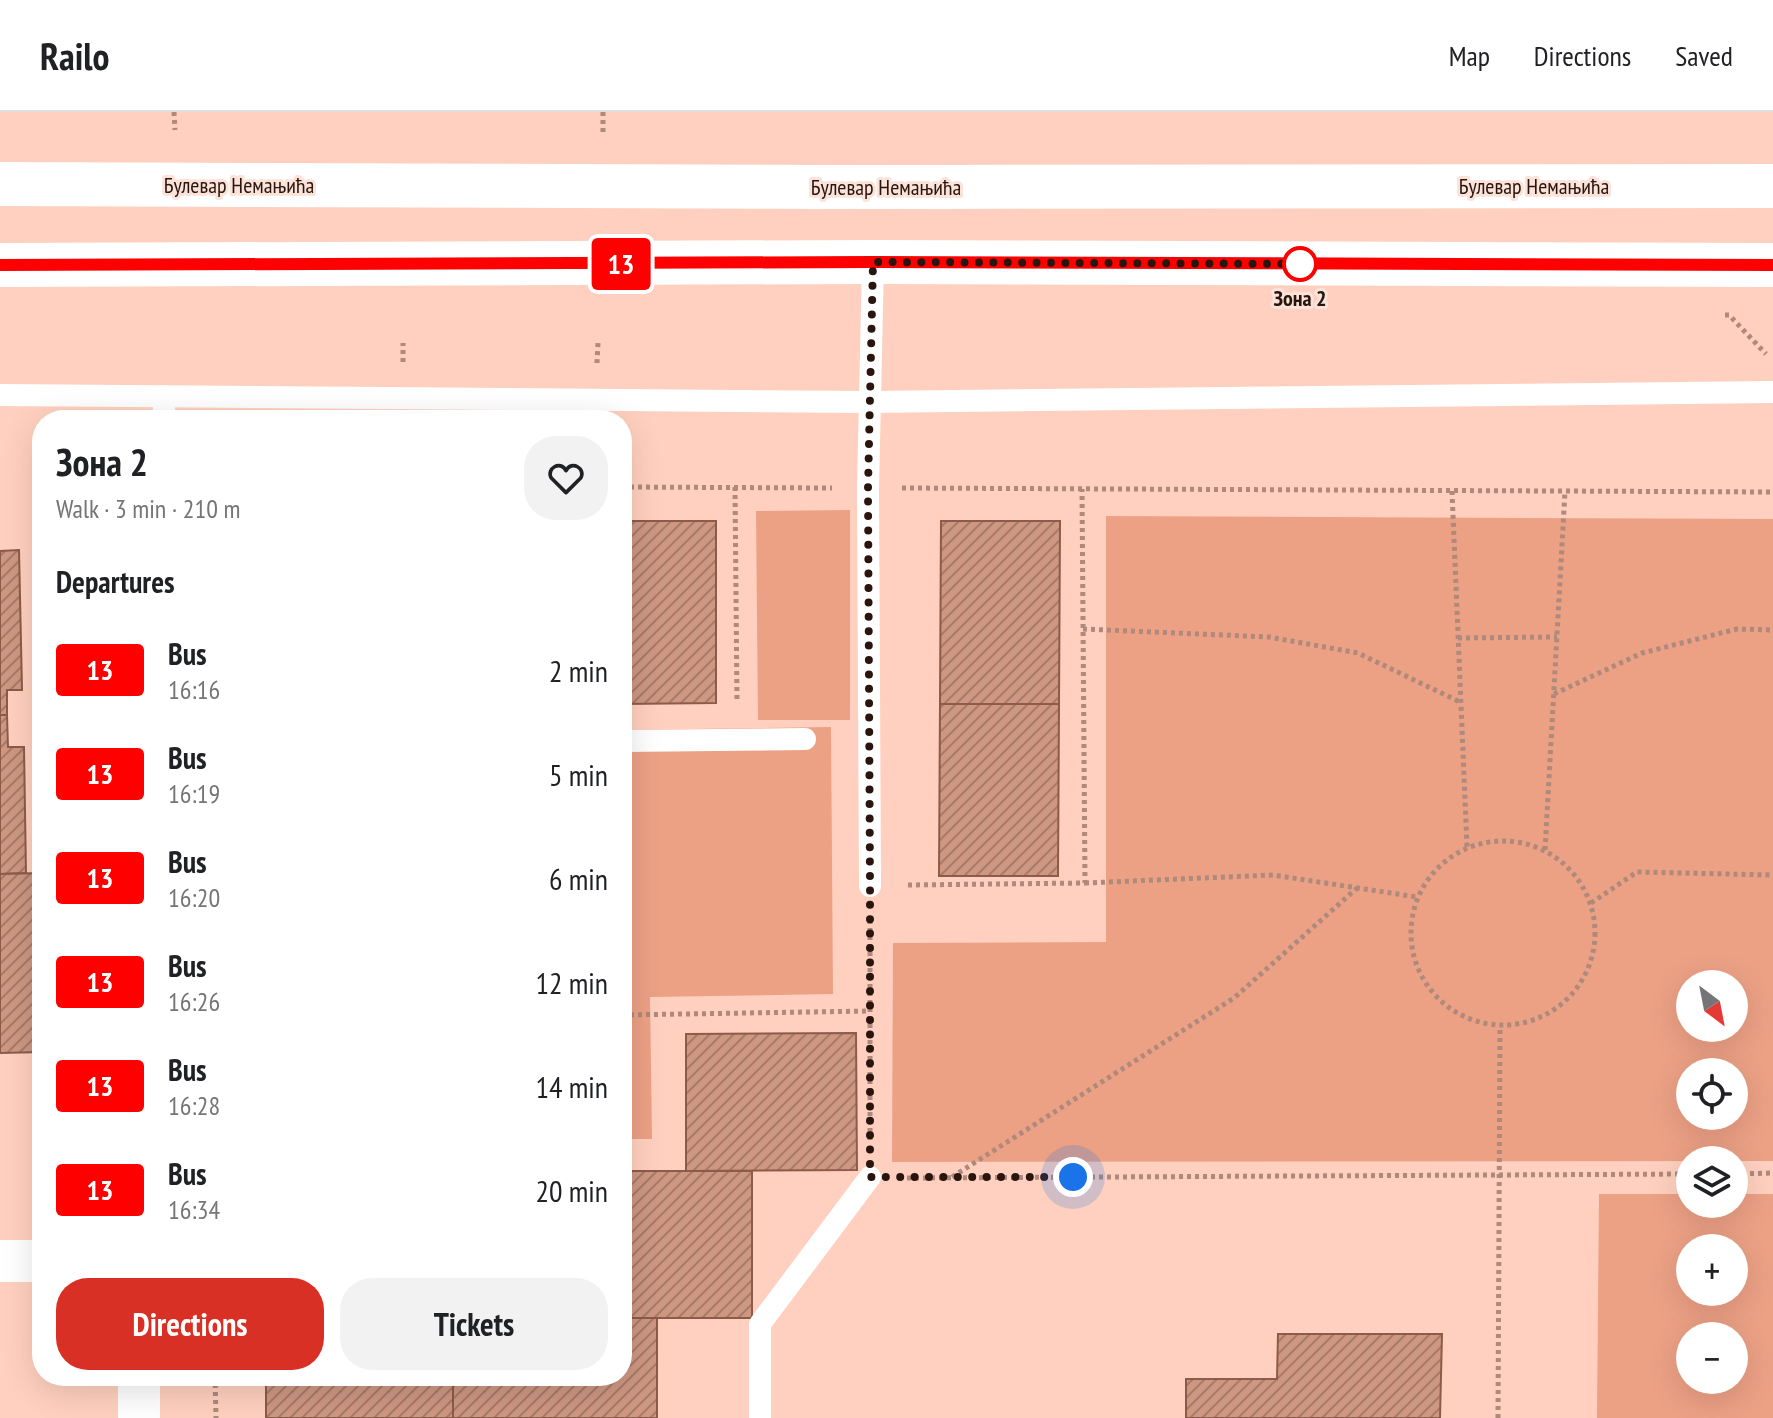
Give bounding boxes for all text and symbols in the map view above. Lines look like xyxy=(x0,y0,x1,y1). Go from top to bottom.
text: Railo xyxy=(40,31,110,80)
text: Map xyxy=(1449,37,1490,74)
text: Directions xyxy=(1534,37,1631,74)
text: Saved xyxy=(1675,37,1733,74)
street label: Булевар Немањића xyxy=(164,171,314,199)
street label: Булевар Немањића xyxy=(1459,172,1609,200)
street label: Булевар Немањића xyxy=(811,173,961,201)
line badge: 13 xyxy=(585,238,657,290)
text: 13 xyxy=(608,245,634,282)
marker: Зона 2 xyxy=(1283,247,1317,281)
place label: Зона 2 xyxy=(1273,284,1327,312)
button: heart xyxy=(524,436,608,520)
text: Зона 2 xyxy=(56,437,148,486)
text: Walk · 3 min · 210 m xyxy=(56,492,240,525)
text: Departures xyxy=(56,562,174,601)
text: Bus xyxy=(168,634,207,673)
text: 13 xyxy=(87,651,113,688)
text: 2 min xyxy=(549,651,608,690)
text: 16:16 xyxy=(168,673,220,706)
text: Bus xyxy=(168,738,207,777)
text: 13 xyxy=(87,755,113,792)
text: 5 min xyxy=(549,755,608,794)
text: 16:19 xyxy=(168,777,220,810)
text: Bus xyxy=(168,842,207,881)
text: 13 xyxy=(87,859,113,896)
text: 6 min xyxy=(549,859,608,898)
text: 16:20 xyxy=(168,881,220,914)
text: Bus xyxy=(168,946,207,985)
text: 13 xyxy=(87,963,113,1000)
text: 12 min xyxy=(535,963,608,1002)
north arrow xyxy=(1676,970,1748,1042)
map controls xyxy=(1676,970,1748,1394)
text: 16:26 xyxy=(168,985,220,1018)
text: Bus xyxy=(168,1050,207,1089)
button: locate xyxy=(1676,1058,1748,1130)
text: 13 xyxy=(87,1067,113,1104)
text: 14 min xyxy=(535,1067,608,1106)
text: 16:28 xyxy=(168,1089,220,1122)
button: layers xyxy=(1676,1146,1748,1218)
text: Bus xyxy=(168,1154,207,1193)
your location xyxy=(1053,1157,1093,1197)
text: 13 xyxy=(87,1171,113,1208)
text: 20 min xyxy=(535,1171,608,1210)
text: 16:34 xyxy=(168,1193,220,1226)
button: + xyxy=(1676,1234,1748,1306)
button: Directions xyxy=(56,1278,324,1370)
button: Tickets xyxy=(340,1278,608,1370)
button: − xyxy=(1676,1322,1748,1394)

